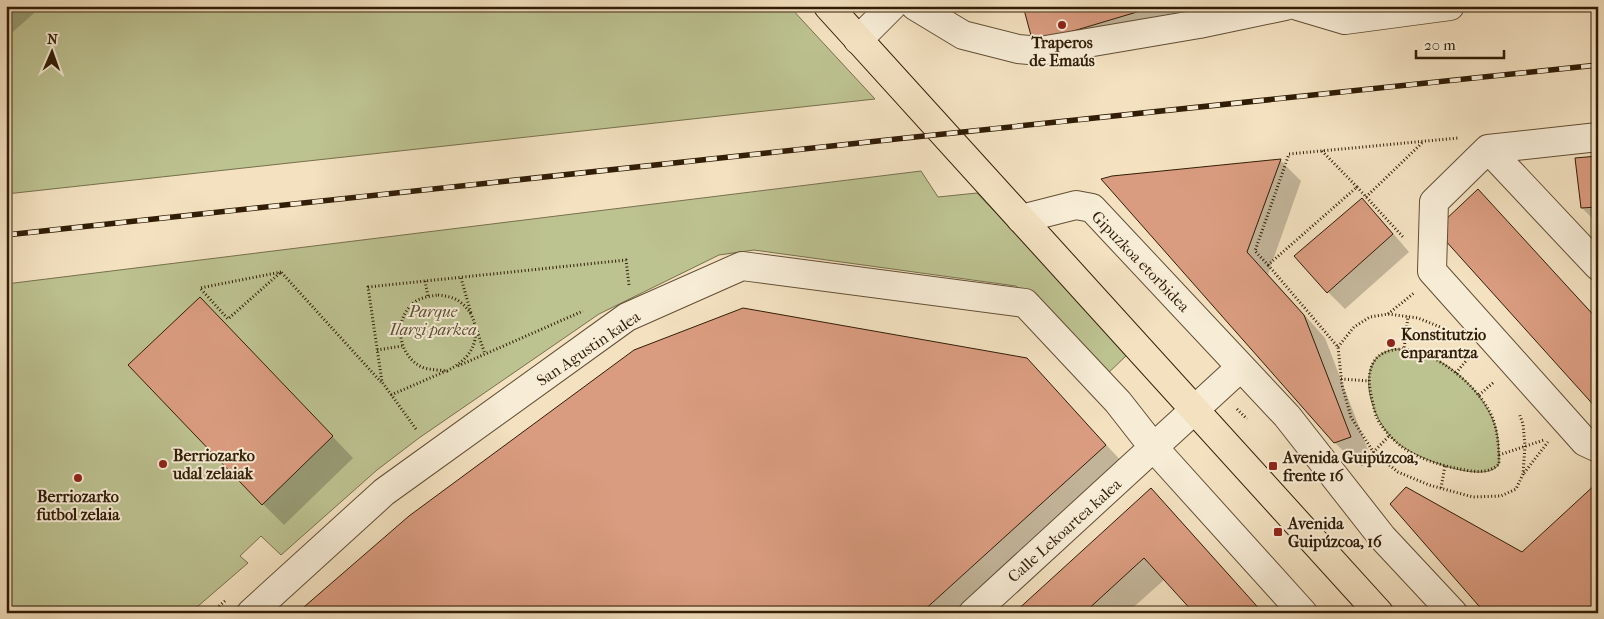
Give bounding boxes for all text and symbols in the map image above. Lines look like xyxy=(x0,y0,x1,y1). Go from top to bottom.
marker: Traperos de Emaús xyxy=(1056,19,1068,31)
north arrow xyxy=(28,28,78,78)
scale bar xyxy=(1416,28,1504,60)
text: N xyxy=(47,31,58,48)
place label: Traperos de Emaús xyxy=(1029,33,1095,70)
text: 20 m xyxy=(1424,36,1456,54)
street label: Gipuzkoa etorbidea xyxy=(1088,207,1194,316)
park label: Parque Ilargi parkea xyxy=(388,302,477,339)
street label: San Agustin kalea xyxy=(533,306,644,390)
place label: Konstitutzio enparantza xyxy=(1401,325,1486,363)
marker: Konstitutzio enparantza xyxy=(1385,337,1397,349)
place label: Berriozarko udal zelaiak xyxy=(172,446,255,483)
place label: Avenida Guipúzcoa, frente 16 xyxy=(1282,448,1418,485)
marker: Berriozarko udal zelaiak xyxy=(157,458,169,470)
marker: Avenida Guipúzcoa, frente 16 xyxy=(1267,460,1279,472)
marker: Berriozarko futbol zelaia xyxy=(72,472,84,484)
street label: Calle Lekoartea kalea xyxy=(1004,474,1125,586)
place label: Berriozarko futbol zelaia xyxy=(35,487,120,524)
place label: Avenida Guipúzcoa, 16 xyxy=(1287,514,1382,552)
marker: Avenida Guipúzcoa, 16 xyxy=(1272,526,1284,538)

